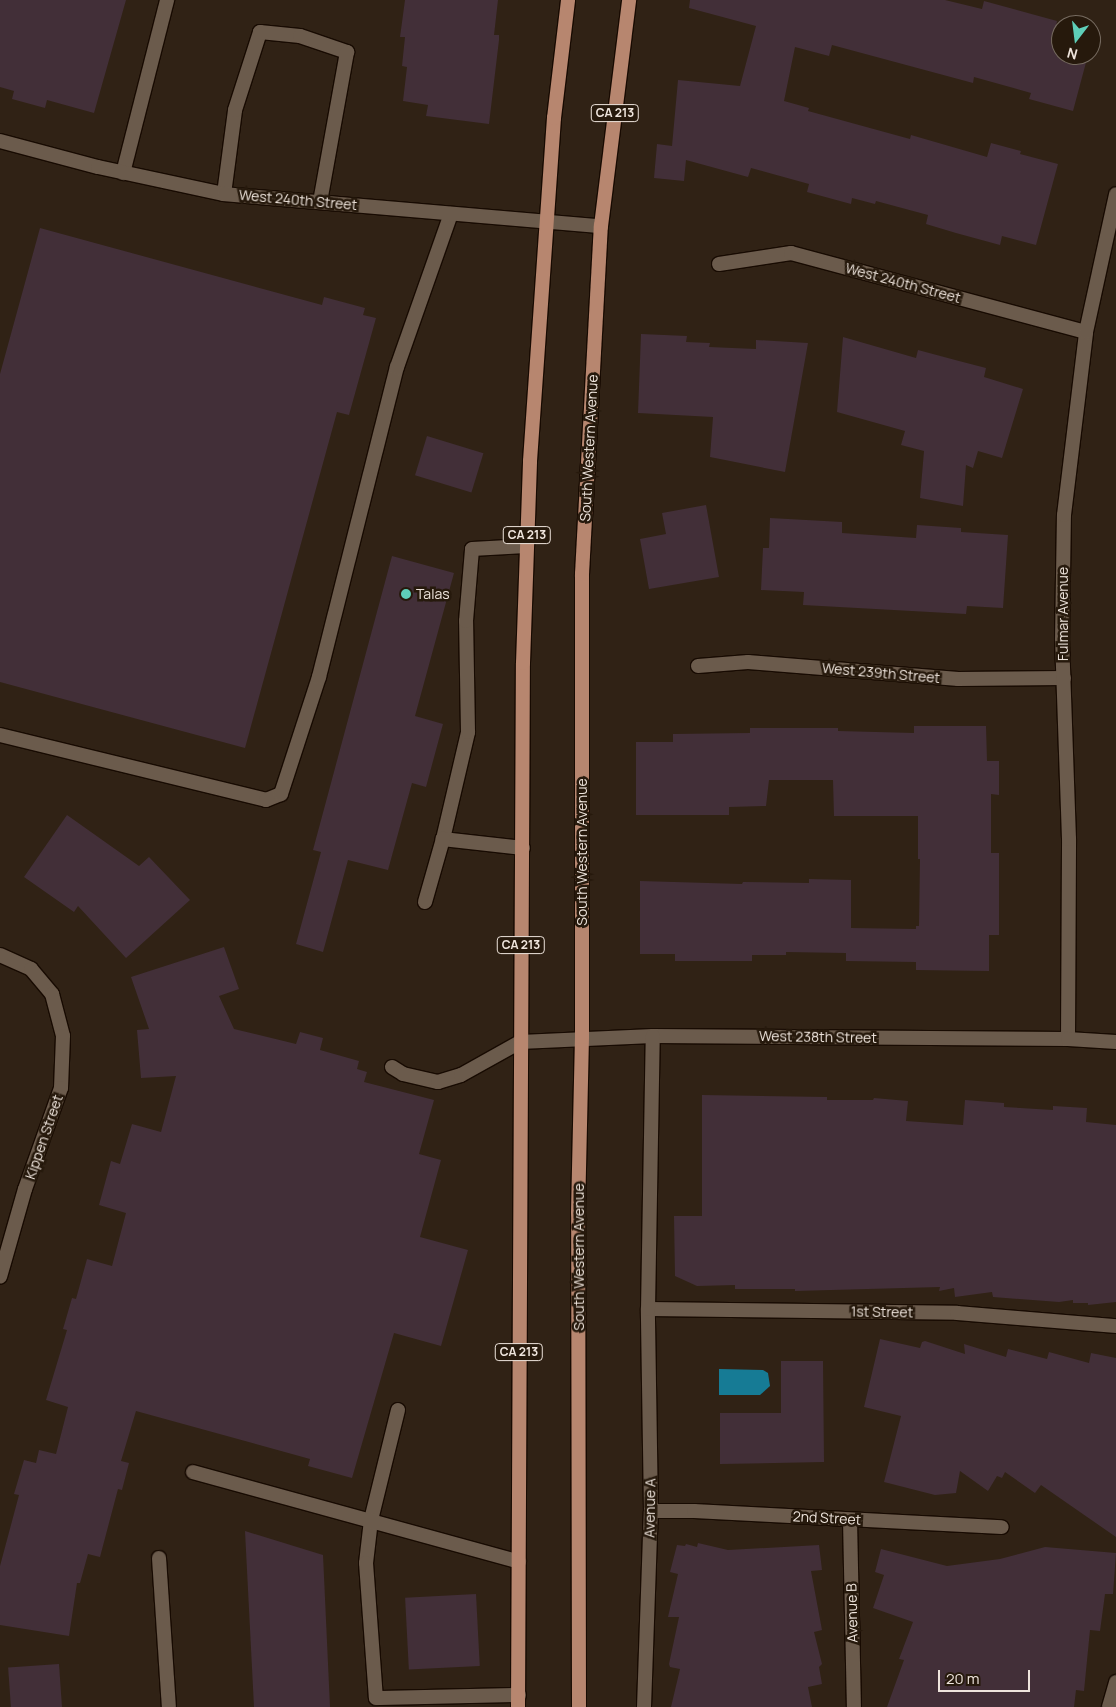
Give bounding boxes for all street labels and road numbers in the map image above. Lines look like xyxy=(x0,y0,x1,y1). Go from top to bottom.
road number: CA 213 xyxy=(590,104,640,122)
street label: West 240th Street xyxy=(238,186,358,214)
street label: West 240th Street xyxy=(844,260,962,306)
street label: South Western Avenue xyxy=(577,374,601,522)
road number: CA 213 xyxy=(502,526,552,544)
street label: Fulmar Avenue xyxy=(1055,567,1071,661)
street label: West 239th Street xyxy=(821,659,941,687)
street label: South Western Avenue xyxy=(574,778,590,926)
road number: CA 213 xyxy=(496,936,546,954)
street label: West 238th Street xyxy=(759,1028,877,1046)
street label: Kippen Street xyxy=(22,1092,66,1182)
street label: South Western Avenue xyxy=(571,1183,587,1331)
street label: 1st Street xyxy=(851,1303,913,1321)
road number: CA 213 xyxy=(494,1342,544,1361)
street label: Avenue A xyxy=(641,1478,659,1538)
street label: 2nd Street xyxy=(792,1508,862,1528)
street label: Avenue B xyxy=(843,1583,861,1643)

